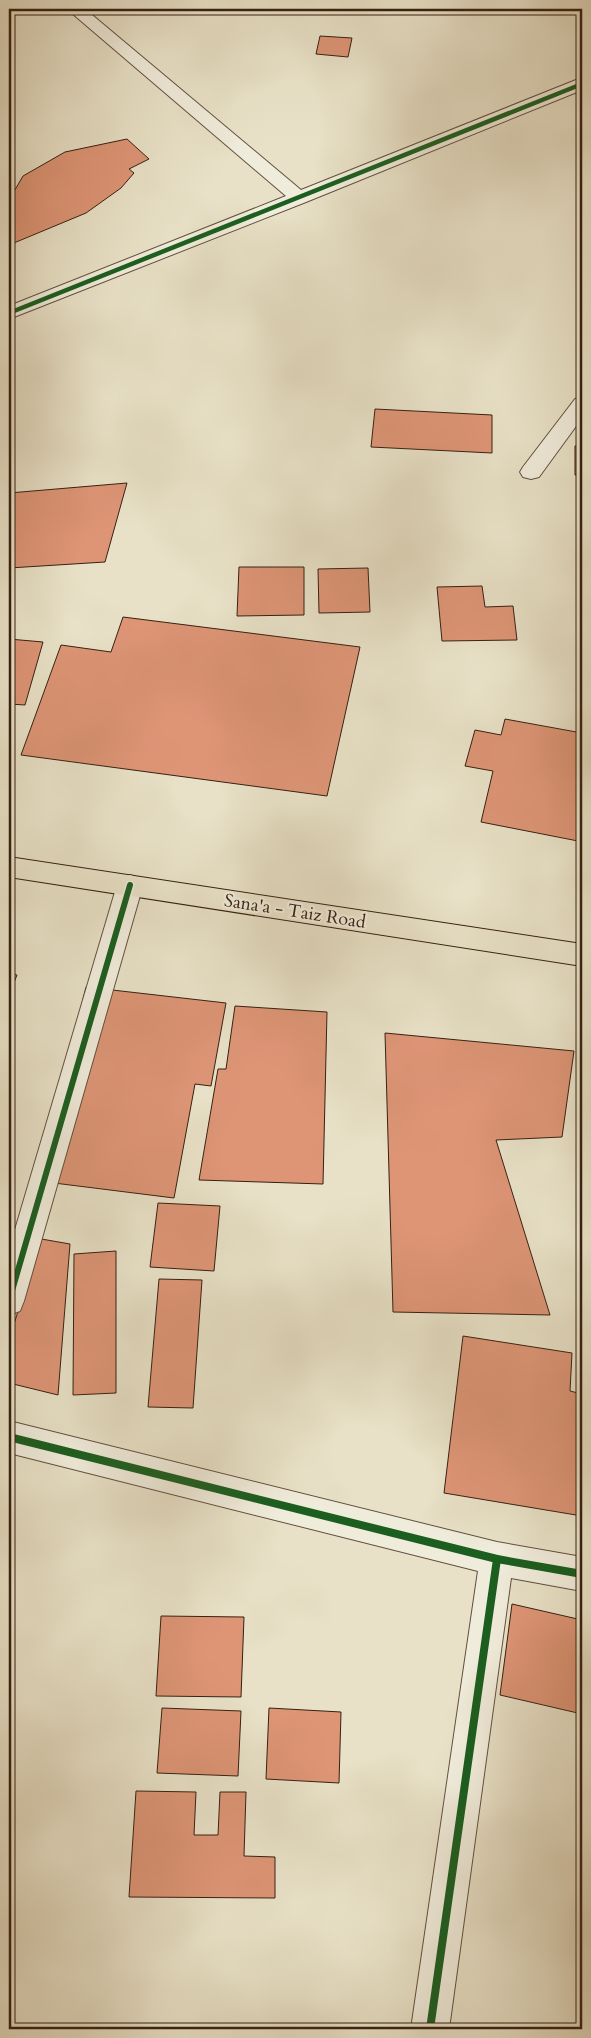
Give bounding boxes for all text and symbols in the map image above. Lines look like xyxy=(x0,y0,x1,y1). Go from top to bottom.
street label: Sana'a - Taiz Road xyxy=(222,888,368,935)

